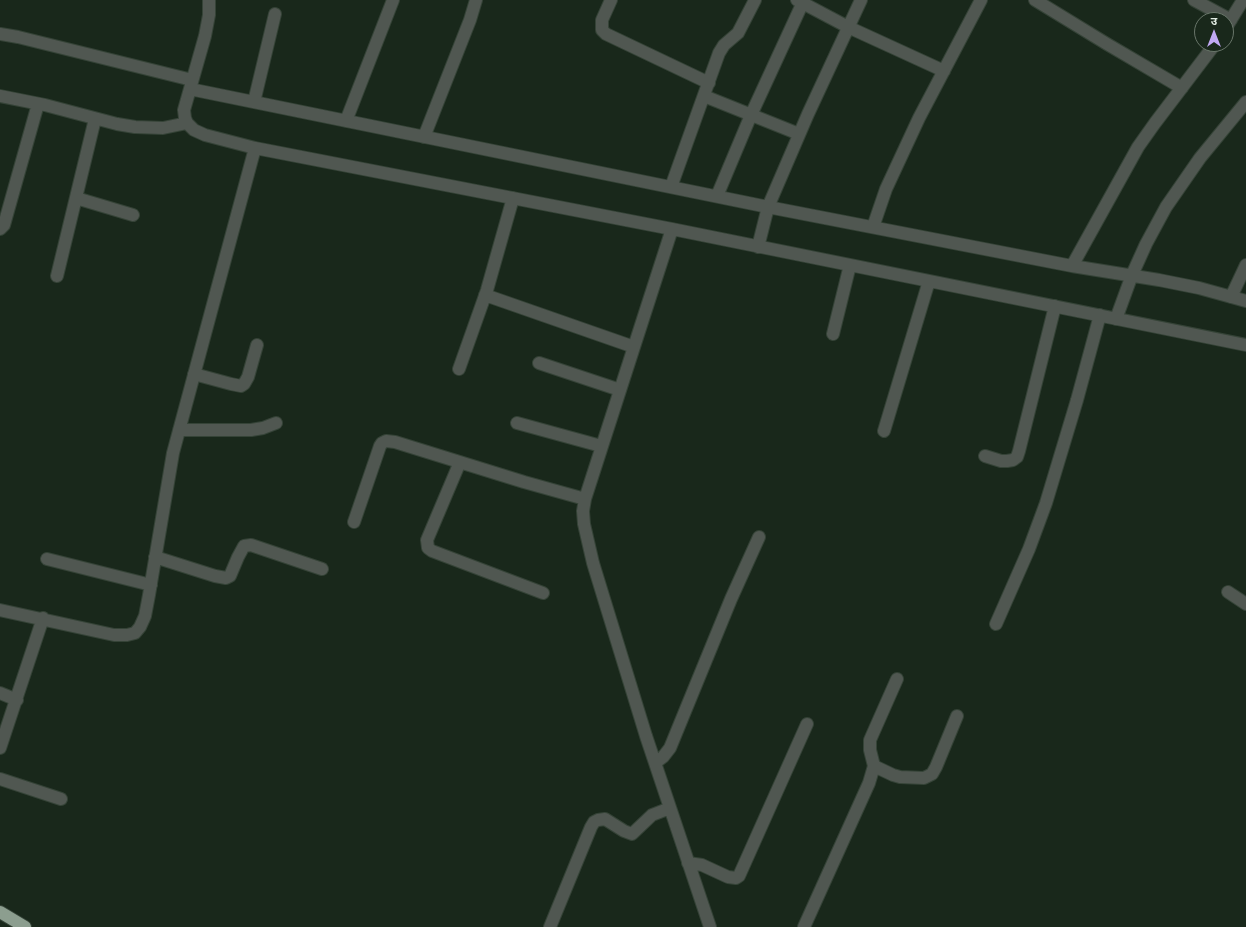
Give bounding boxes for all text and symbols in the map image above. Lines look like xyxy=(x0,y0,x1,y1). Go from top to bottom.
north arrow xyxy=(1194,12,1234,52)
text: उ xyxy=(1211,15,1217,27)

